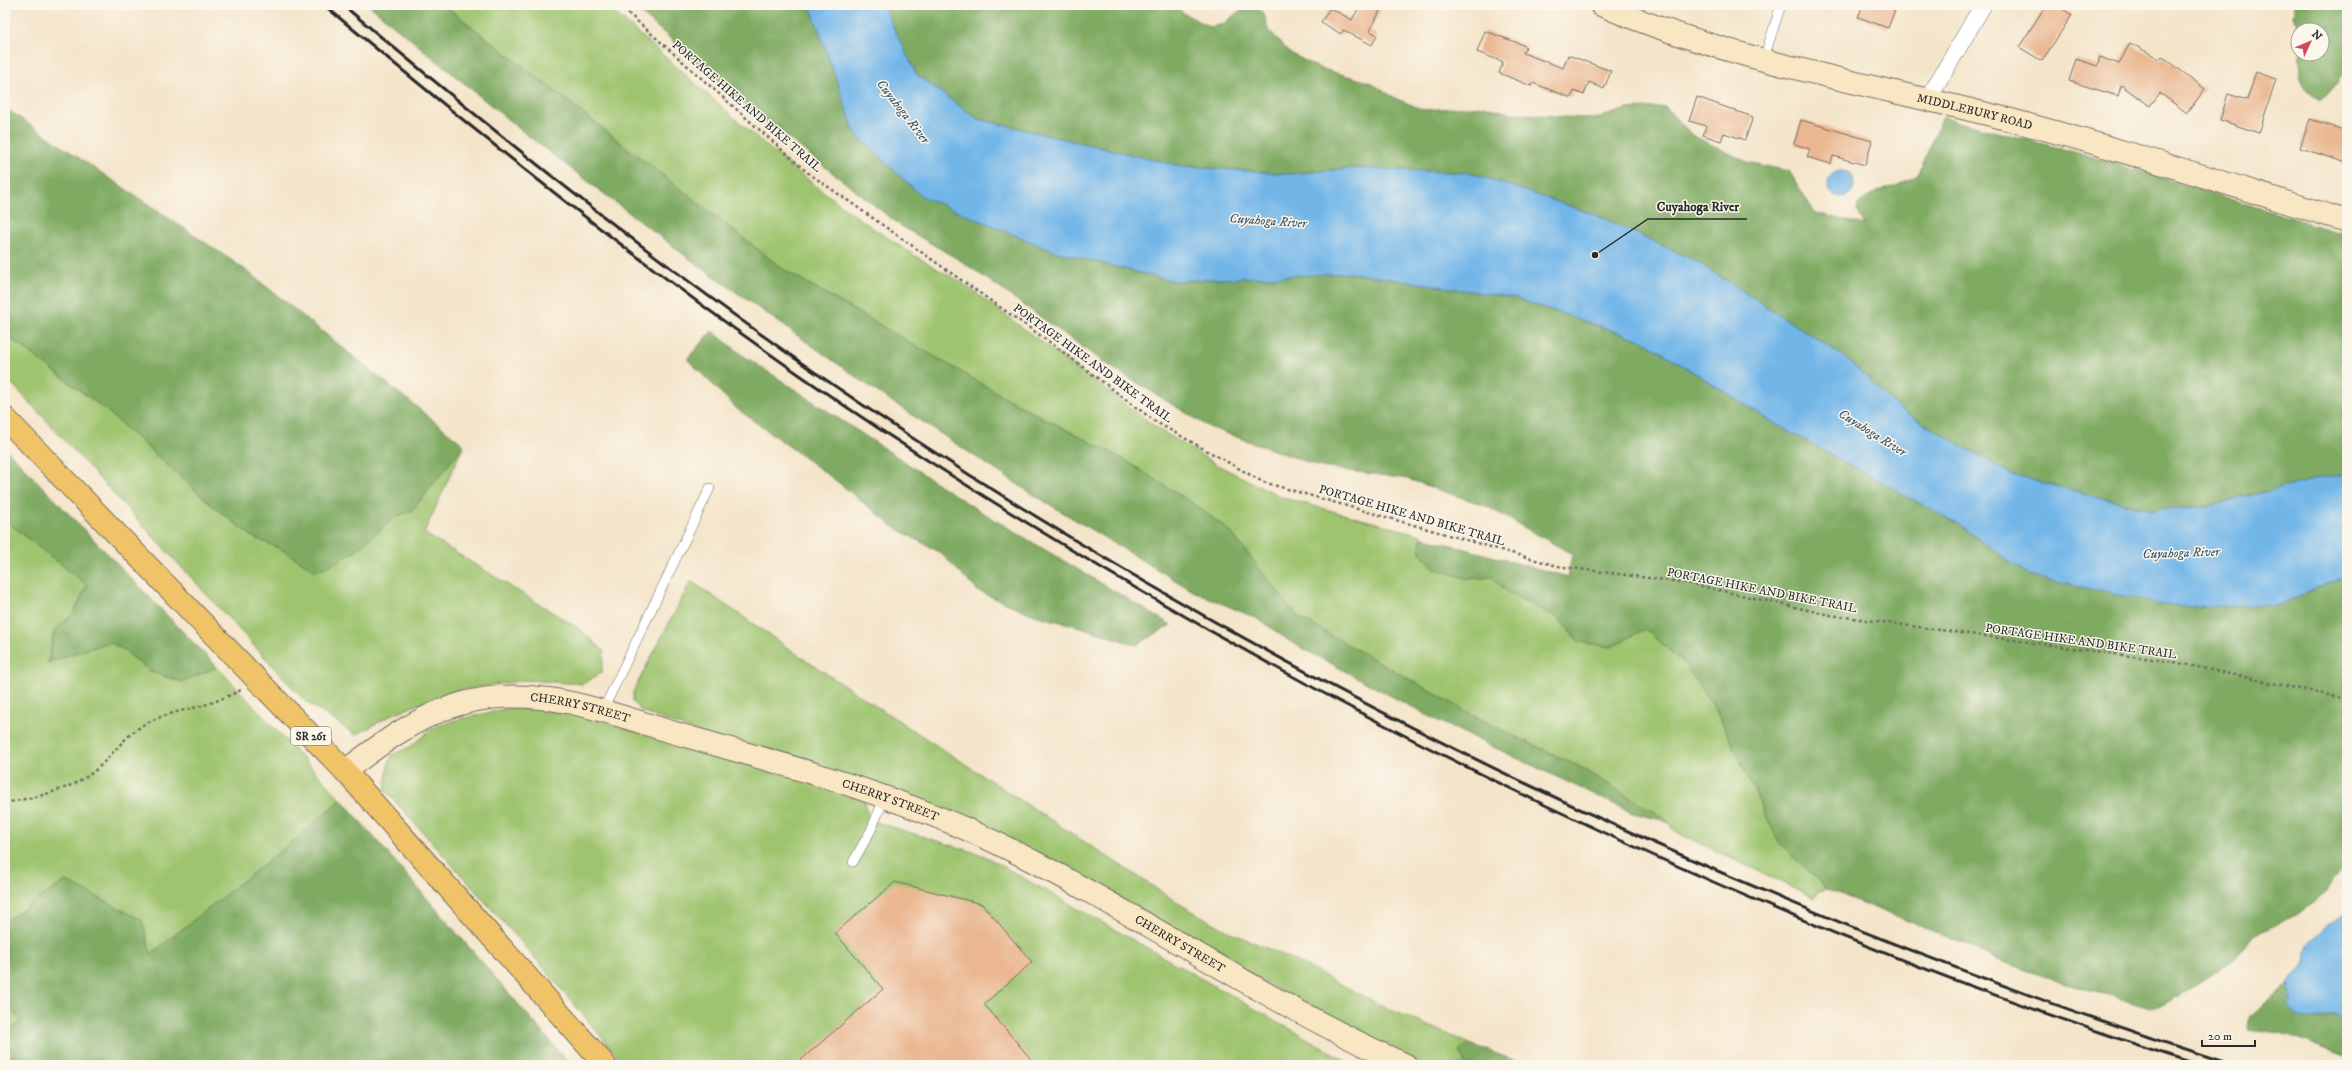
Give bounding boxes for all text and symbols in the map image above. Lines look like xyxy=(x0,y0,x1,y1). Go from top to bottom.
north arrow xyxy=(2290,22,2330,62)
text: N xyxy=(2308,28,2325,44)
street label: PORTAGE HIKE AND BIKE TRAIL xyxy=(669,37,825,176)
water label: Cuyahoga River xyxy=(873,76,934,148)
street label: MIDDLEBURY ROAD xyxy=(1915,91,2034,133)
callout: Cuyahoga River xyxy=(1648,194,1747,219)
text: Cuyahoga River xyxy=(1657,199,1739,216)
water label: Cuyahoga River xyxy=(1229,210,1309,232)
street label: PORTAGE HIKE AND BIKE TRAIL xyxy=(1010,301,1175,426)
water label: Cuyahoga River xyxy=(1835,406,1911,461)
street label: PORTAGE HIKE AND BIKE TRAIL xyxy=(1317,482,1507,549)
water label: Cuyahoga River xyxy=(2142,544,2221,562)
street label: PORTAGE HIKE AND BIKE TRAIL xyxy=(1666,565,1858,616)
street label: PORTAGE HIKE AND BIKE TRAIL xyxy=(1984,621,2178,662)
street label: CHERRY STREET xyxy=(530,690,632,726)
road number: SR 261 xyxy=(291,727,331,745)
street label: CHERRY STREET xyxy=(840,776,941,825)
street label: CHERRY STREET xyxy=(1132,912,1228,976)
scale bar xyxy=(2202,1022,2255,1048)
text: 20 m xyxy=(2208,1029,2232,1044)

